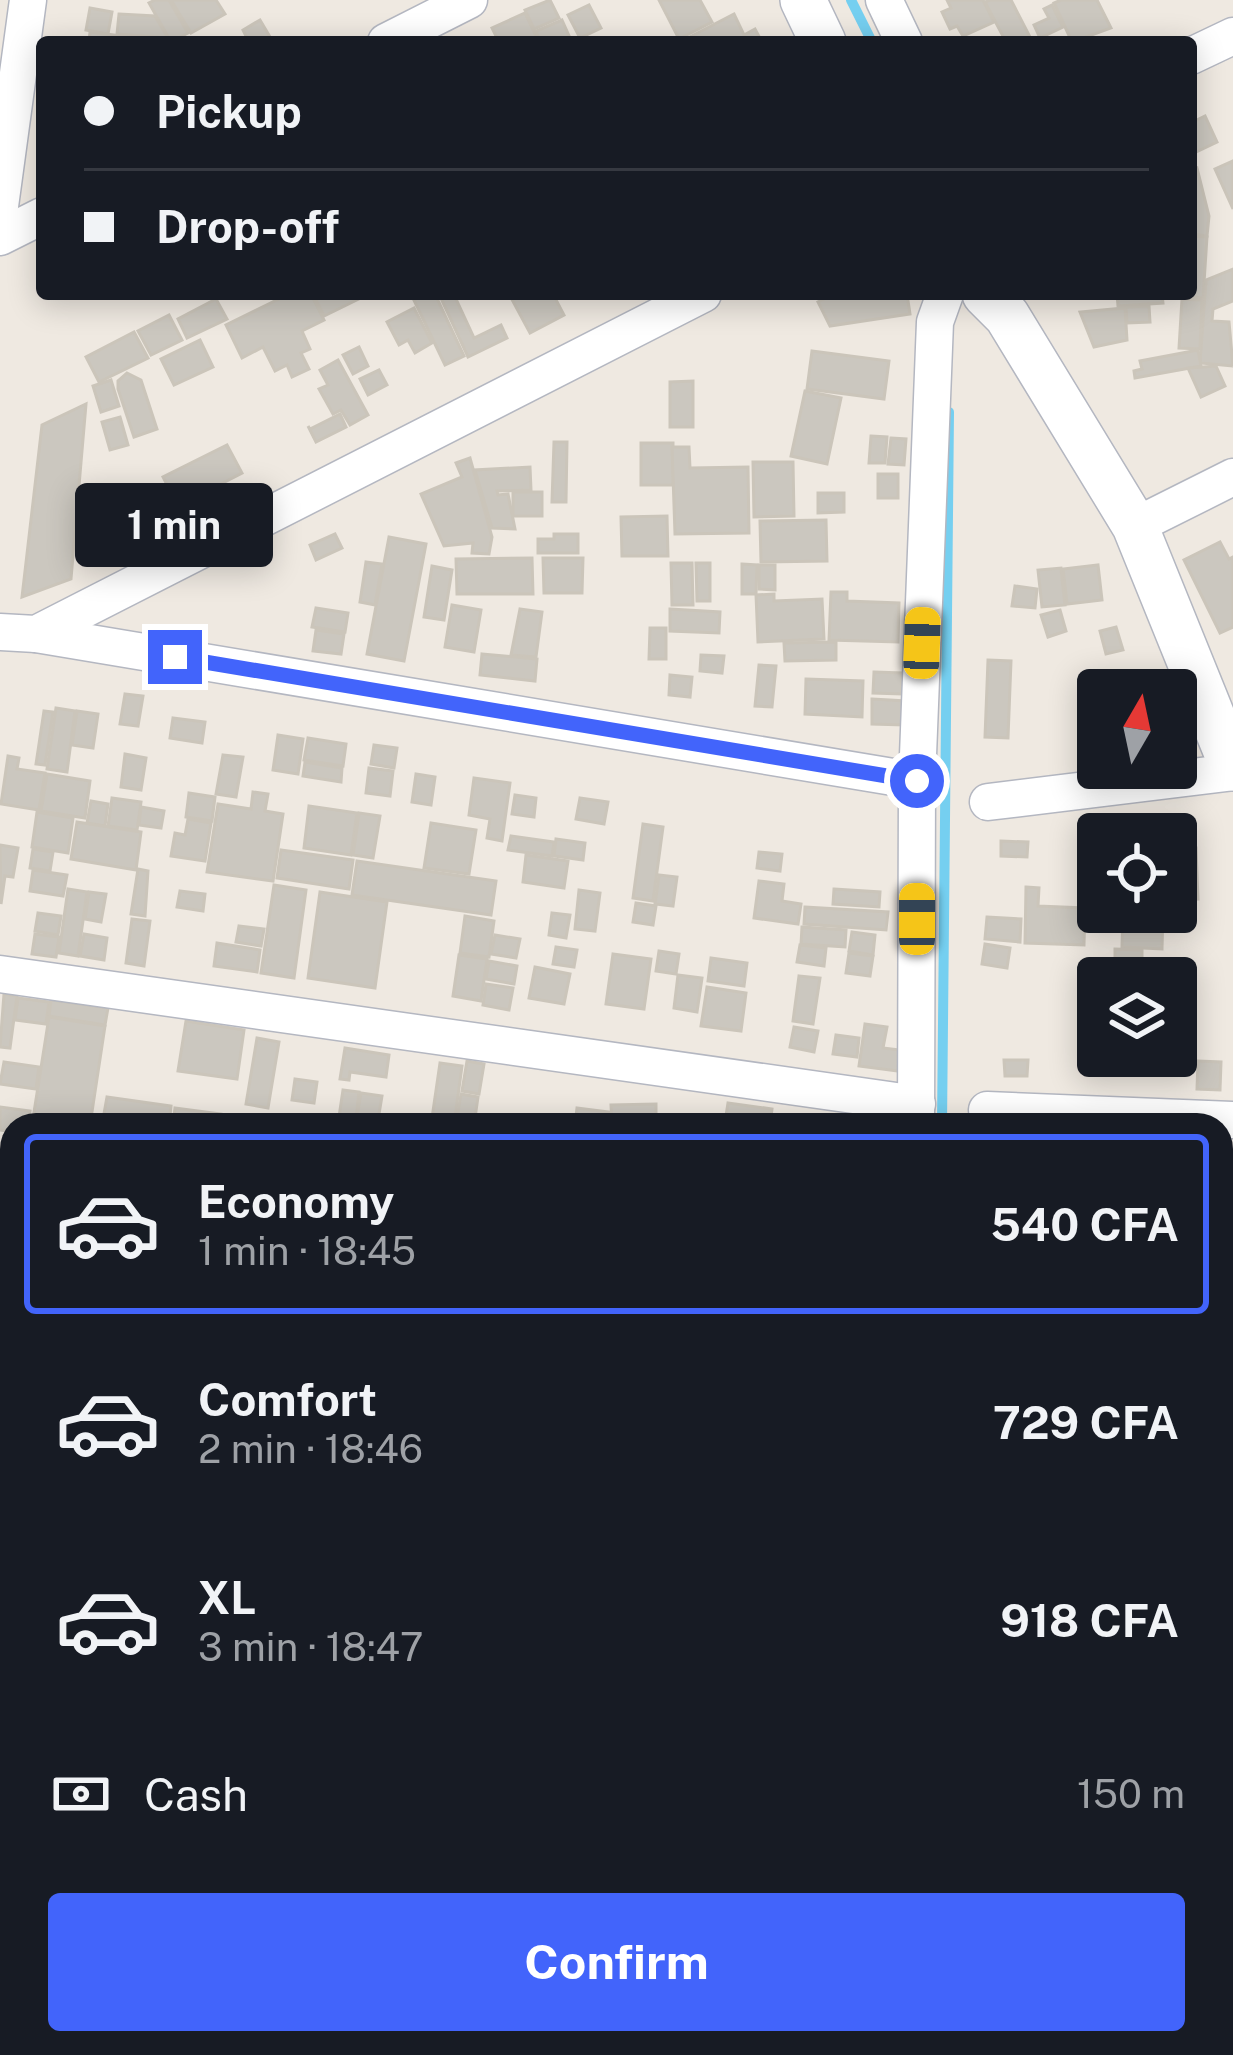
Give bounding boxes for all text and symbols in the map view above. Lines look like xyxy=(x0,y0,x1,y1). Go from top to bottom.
text: Pickup xyxy=(156,85,302,138)
text: Drop-off xyxy=(156,200,339,253)
callout: 1 min xyxy=(76,483,274,567)
text: 1 min xyxy=(127,502,221,548)
car xyxy=(903,606,941,680)
route end xyxy=(148,630,202,684)
north arrow xyxy=(1077,669,1197,789)
map controls xyxy=(1077,669,1197,1077)
route start xyxy=(890,754,944,808)
button: locate xyxy=(1077,813,1197,933)
car xyxy=(899,883,935,955)
button: layers xyxy=(1077,957,1197,1077)
icon: car xyxy=(54,1170,162,1278)
text: Economy xyxy=(198,1175,394,1228)
text: 540 CFA xyxy=(990,1198,1179,1251)
text: 1 min · 18:45 xyxy=(198,1228,416,1274)
icon: car xyxy=(54,1368,162,1476)
text: Comfort xyxy=(198,1373,377,1426)
text: 729 CFA xyxy=(993,1396,1179,1449)
text: 2 min · 18:46 xyxy=(198,1426,423,1472)
icon: car xyxy=(54,1566,162,1674)
text: XL xyxy=(198,1571,256,1624)
text: 918 CFA xyxy=(1000,1594,1179,1647)
text: 3 min · 18:47 xyxy=(198,1624,423,1670)
icon: cash xyxy=(48,1761,114,1827)
text: Cash xyxy=(144,1768,248,1821)
text: 150 m xyxy=(1077,1771,1185,1817)
button: Confirm xyxy=(48,1893,1185,2031)

